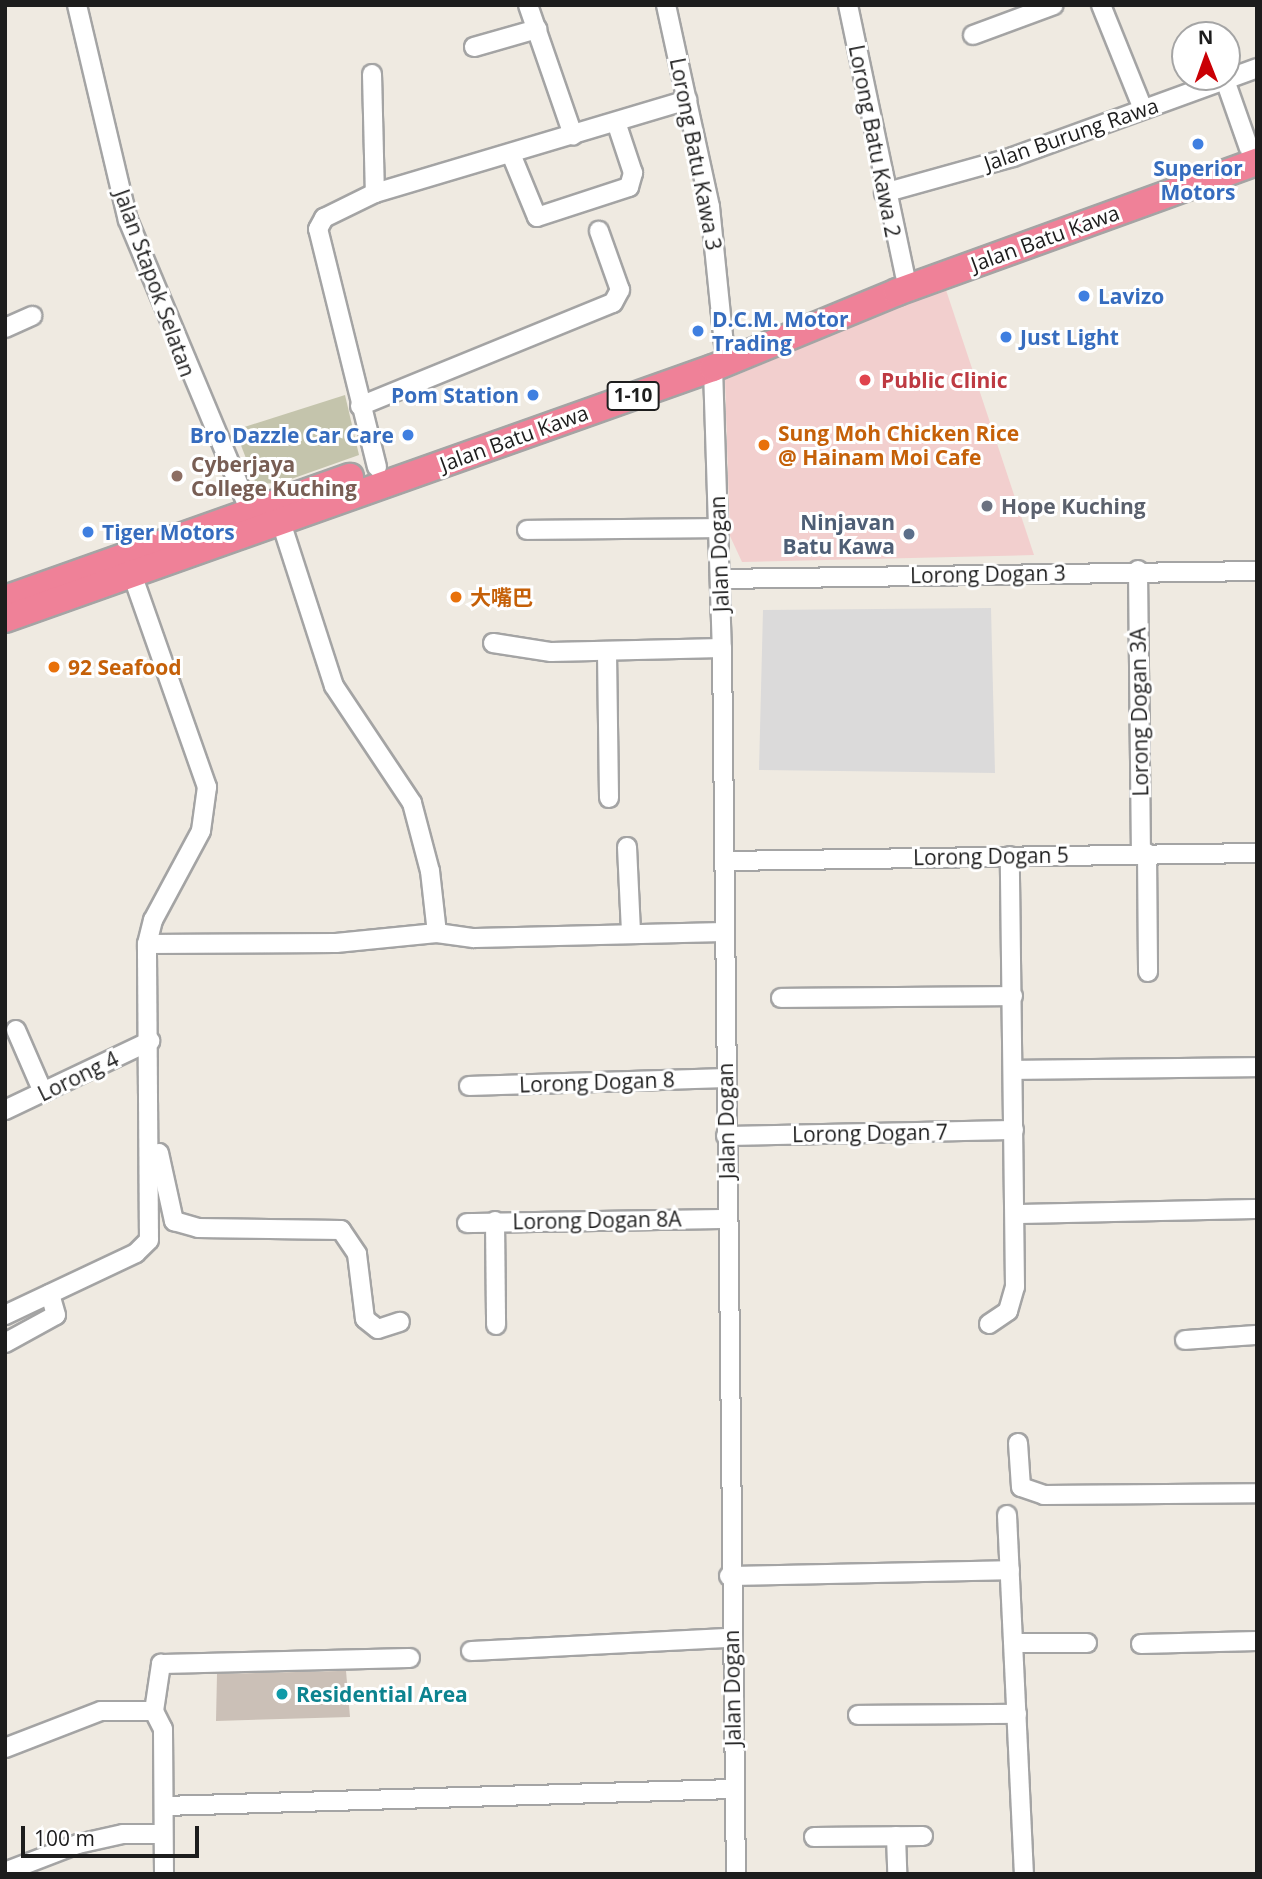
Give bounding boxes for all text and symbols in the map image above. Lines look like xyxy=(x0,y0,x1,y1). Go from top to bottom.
north arrow xyxy=(1171,21,1241,91)
text: N xyxy=(1198,24,1214,50)
street label: Lorong Batu Kawa 2 xyxy=(844,43,906,239)
street label: Lorong Batu Kawa 3 xyxy=(665,56,727,252)
street label: Jalan Burung Rawa xyxy=(980,92,1162,176)
marker: Superior Motors xyxy=(1190,136,1206,152)
place label: Superior Motors xyxy=(1153,155,1243,205)
street label: Jalan Stapok Selatan xyxy=(109,186,201,380)
street label: Jalan Batu Kawa xyxy=(967,199,1123,277)
place label: Lavizo xyxy=(1098,283,1164,309)
marker: Lavizo xyxy=(1076,288,1092,304)
place label: D.C.M. Motor Trading xyxy=(712,306,849,356)
marker: D.C.M. Motor Trading xyxy=(690,323,706,339)
place label: Just Light xyxy=(1020,324,1119,350)
marker: Just Light xyxy=(998,329,1014,345)
place label: Public Clinic xyxy=(881,367,1008,393)
marker: Public Clinic xyxy=(855,370,875,390)
road number: 1-10 xyxy=(605,380,661,412)
place label: Pom Station xyxy=(391,382,519,408)
marker: Pom Station xyxy=(525,387,541,403)
street label: Jalan Batu Kawa xyxy=(436,399,592,477)
place label: Sung Moh Chicken Rice @ Hainam Moi Cafe xyxy=(778,420,1019,470)
place label: Bro Dazzle Car Care xyxy=(190,422,394,448)
marker: Bro Dazzle Car Care xyxy=(400,427,416,443)
marker: Sung Moh Chicken Rice @ Hainam Moi Cafe xyxy=(756,437,772,453)
place label: Cyberjaya College Kuching xyxy=(191,451,357,501)
marker: Cyberjaya College Kuching xyxy=(169,468,185,484)
place label: Hope Kuching xyxy=(1001,493,1146,519)
street label: Jalan Dogan xyxy=(704,495,734,613)
marker: Hope Kuching xyxy=(979,498,995,514)
place label: Ninjavan Batu Kawa xyxy=(783,509,895,559)
place label: Tiger Motors xyxy=(102,519,235,545)
marker: Tiger Motors xyxy=(80,524,96,540)
marker: Ninjavan Batu Kawa xyxy=(901,526,917,542)
street label: Lorong Dogan 3 xyxy=(910,560,1066,588)
place label: 大嘴巴 xyxy=(470,584,533,610)
marker: 大嘴巴 xyxy=(448,589,464,605)
street label: Lorong Dogan 3A xyxy=(1125,627,1153,797)
place label: 92 Seafood xyxy=(68,654,182,680)
marker: 92 Seafood xyxy=(46,659,62,675)
street label: Lorong Dogan 5 xyxy=(913,842,1069,870)
street label: Lorong 4 xyxy=(34,1046,122,1106)
street label: Jalan Dogan xyxy=(712,1063,740,1179)
street label: Lorong Dogan 8 xyxy=(519,1067,675,1097)
street label: Lorong Dogan 7 xyxy=(792,1119,948,1147)
street label: Lorong Dogan 8A xyxy=(512,1206,682,1234)
street label: Jalan Dogan xyxy=(718,1630,746,1746)
place label: Residential Area xyxy=(296,1681,468,1707)
marker: Residential Area xyxy=(274,1686,290,1702)
scale bar xyxy=(24,1812,203,1856)
text: 100 m xyxy=(34,1824,95,1852)

